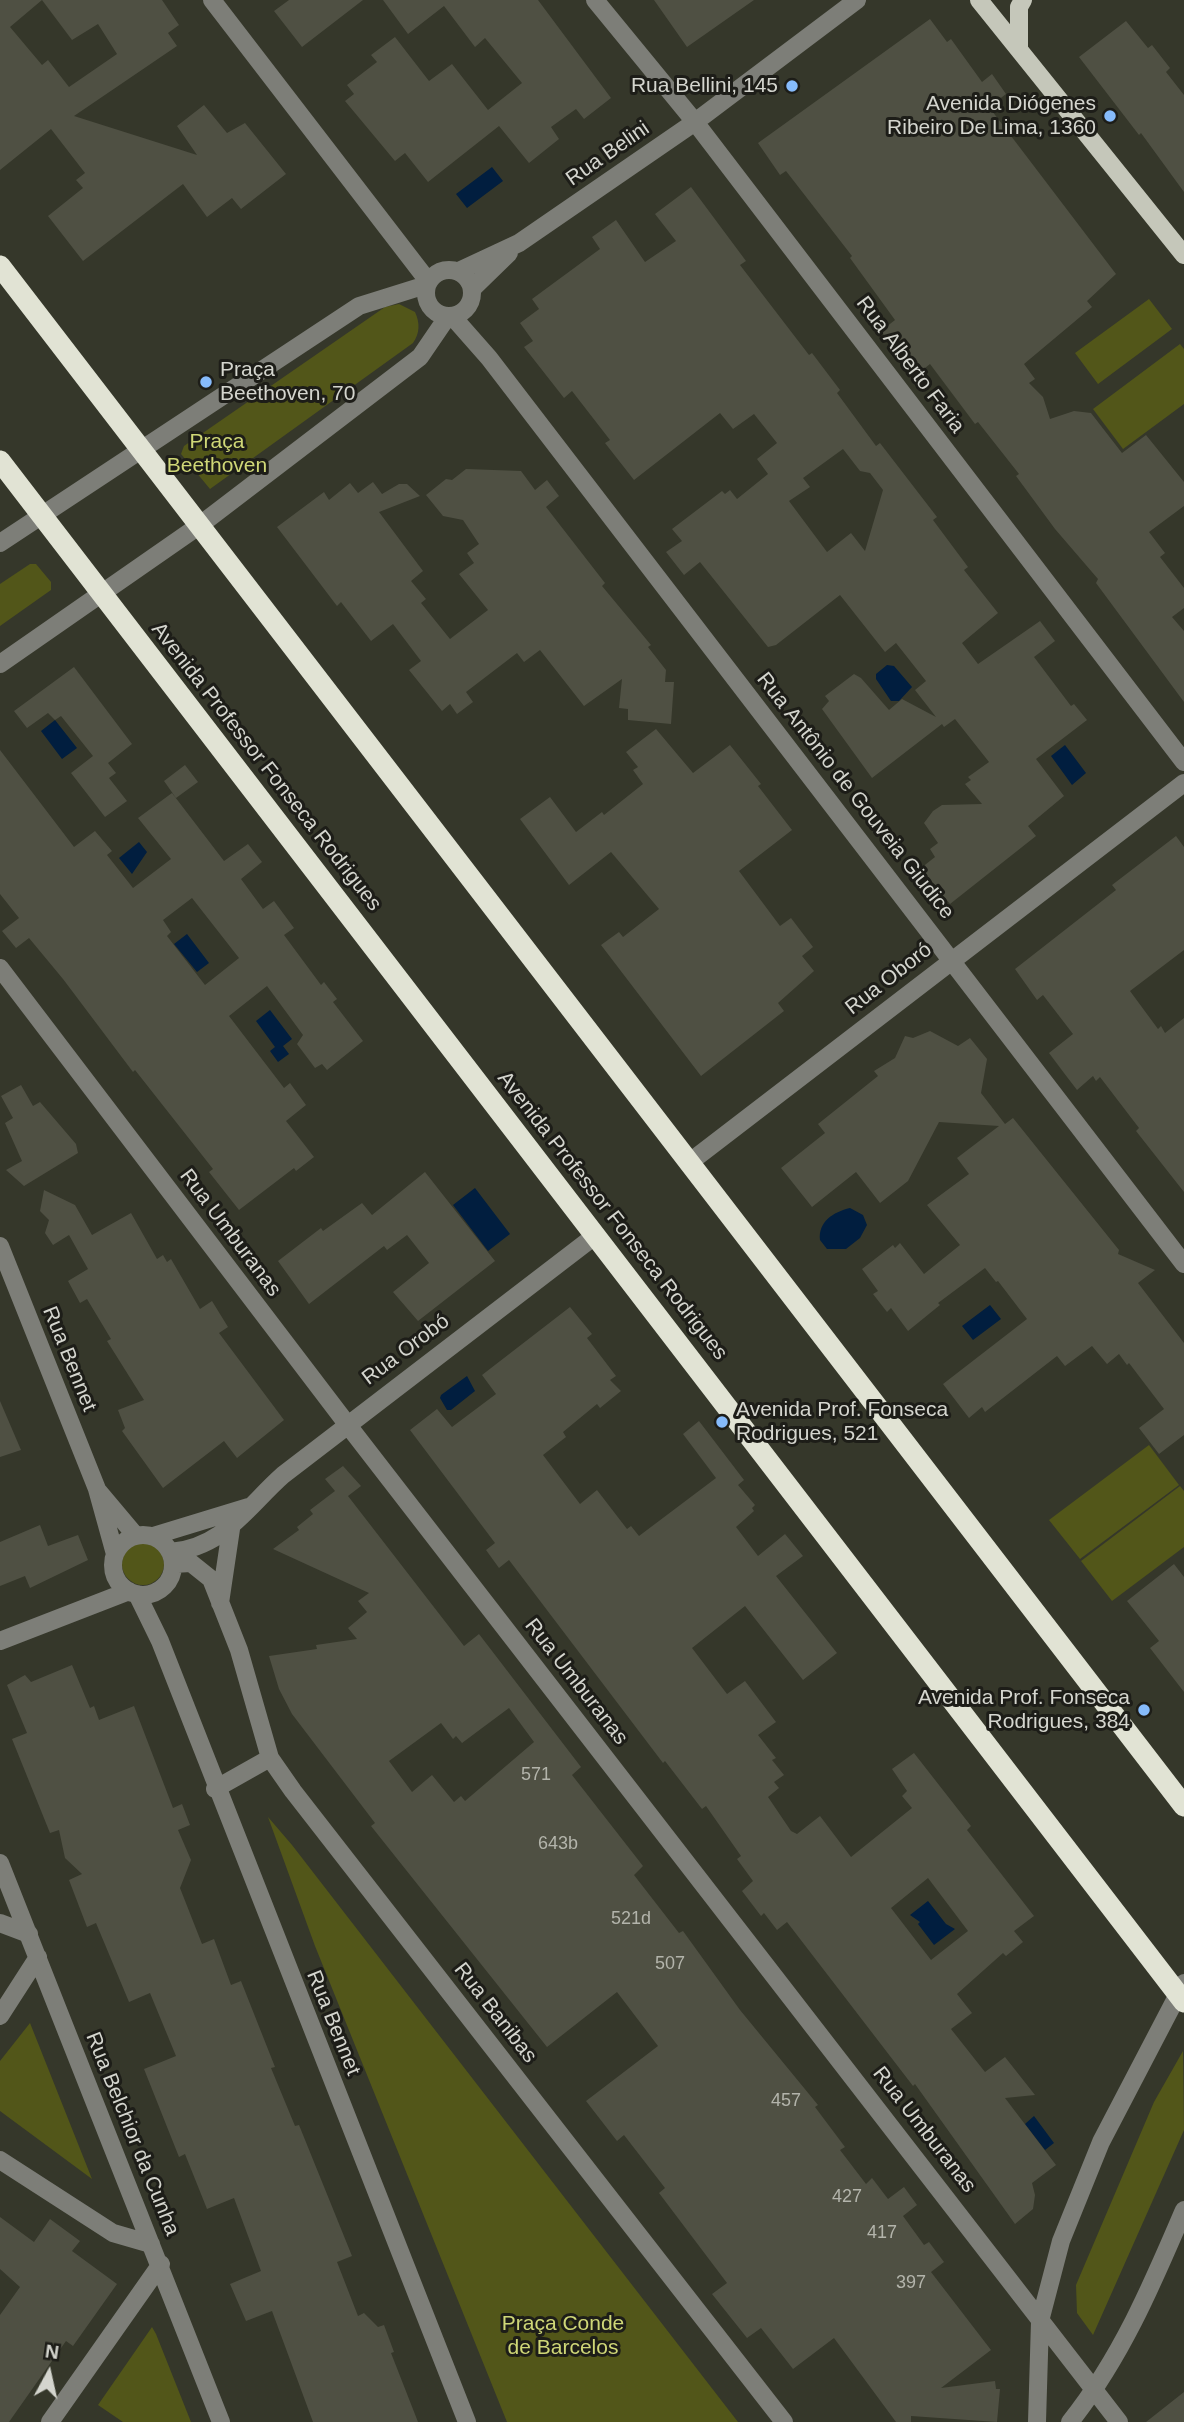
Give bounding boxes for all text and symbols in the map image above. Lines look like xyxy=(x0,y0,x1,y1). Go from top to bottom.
place label: Rua Bellini, 145 xyxy=(631,73,778,99)
marker: Rua Bellini, 145 xyxy=(784,78,800,94)
place label: Avenida Diógenes Ribeiro De Lima, 1360 xyxy=(887,91,1096,141)
marker: Avenida Diógenes Ribeiro De Lima, 1360 xyxy=(1102,108,1118,124)
street label: Rua Belini xyxy=(562,116,654,192)
street label: Rua Alberto Faria xyxy=(850,292,970,438)
place label: Praça Beethoven, 70 xyxy=(220,357,355,407)
marker: Praça Beethoven, 70 xyxy=(198,374,214,390)
park label: Praça Beethoven xyxy=(167,429,267,479)
street label: Avenida Professor Fonseca Rodrigues xyxy=(146,618,386,916)
street label: Rua Antônio de Gouveia Giudice xyxy=(751,668,959,924)
street label: Rua Oboró xyxy=(841,937,937,1021)
street label: Avenida Professor Fonseca Rodrigues xyxy=(492,1067,732,1365)
street label: Rua Umburanas xyxy=(174,1164,286,1302)
street label: Rua Bennet xyxy=(37,1303,101,1415)
street label: Rua Orobó xyxy=(357,1309,455,1391)
place label: Avenida Prof. Fonseca Rodrigues, 521 xyxy=(736,1397,948,1447)
marker: Avenida Prof. Fonseca Rodrigues, 521 xyxy=(714,1414,730,1430)
street label: Rua Umburanas xyxy=(519,1614,633,1750)
place label: Avenida Prof. Fonseca Rodrigues, 384 xyxy=(918,1685,1130,1735)
marker: Avenida Prof. Fonseca Rodrigues, 384 xyxy=(1136,1702,1152,1718)
house number: 571 xyxy=(521,1764,551,1786)
house number: 643b xyxy=(538,1833,578,1855)
house number: 521d xyxy=(611,1908,651,1930)
house number: 507 xyxy=(655,1953,685,1975)
street label: Rua Banibas xyxy=(448,1958,542,2068)
street label: Rua Bennet xyxy=(301,1967,365,2079)
street label: Rua Belchior da Cunha xyxy=(80,2029,184,2239)
street label: Rua Umburanas xyxy=(867,2062,981,2198)
house number: 457 xyxy=(771,2090,801,2112)
house number: 427 xyxy=(832,2186,862,2208)
house number: 417 xyxy=(867,2222,897,2244)
house number: 397 xyxy=(896,2272,926,2294)
park label: Praça Conde de Barcelos xyxy=(502,2311,624,2361)
north arrow xyxy=(14,2338,84,2408)
text: N xyxy=(44,2340,60,2363)

